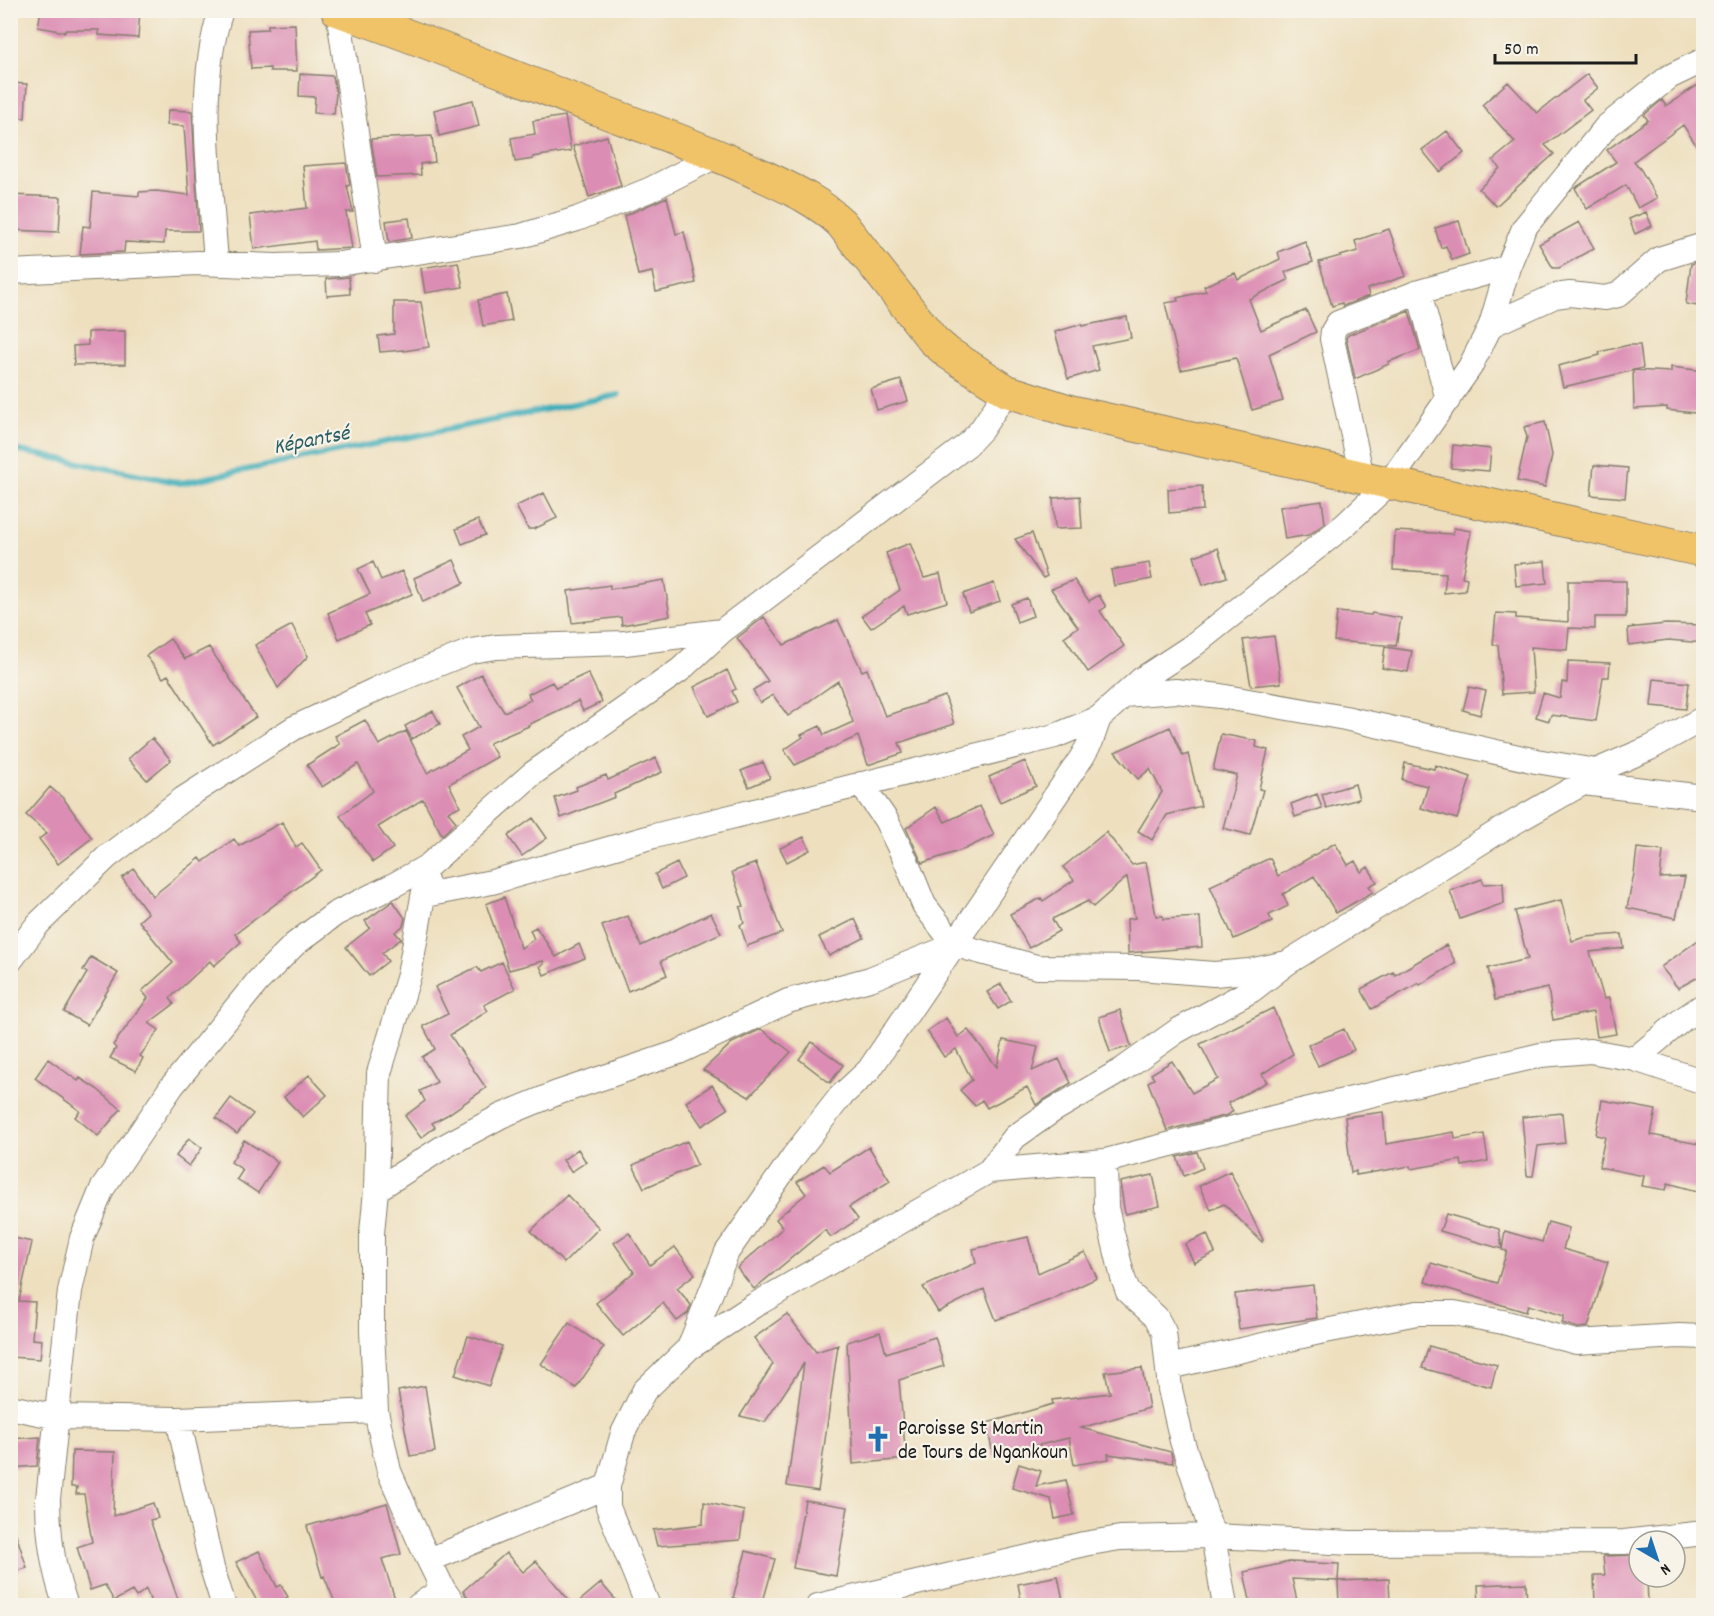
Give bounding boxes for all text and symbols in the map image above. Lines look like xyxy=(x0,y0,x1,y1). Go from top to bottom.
scale bar xyxy=(1495,27,1636,65)
text: 50 m xyxy=(1504,38,1539,63)
water label: Képantsé xyxy=(271,418,355,464)
place label: Paroisse St Martin de Tours de Ngankoun xyxy=(898,1415,1068,1469)
church icon: Paroisse St Martin de Tours de Ngankoun xyxy=(863,1424,893,1454)
north arrow xyxy=(1627,1529,1687,1589)
text: N xyxy=(1654,1557,1675,1580)

